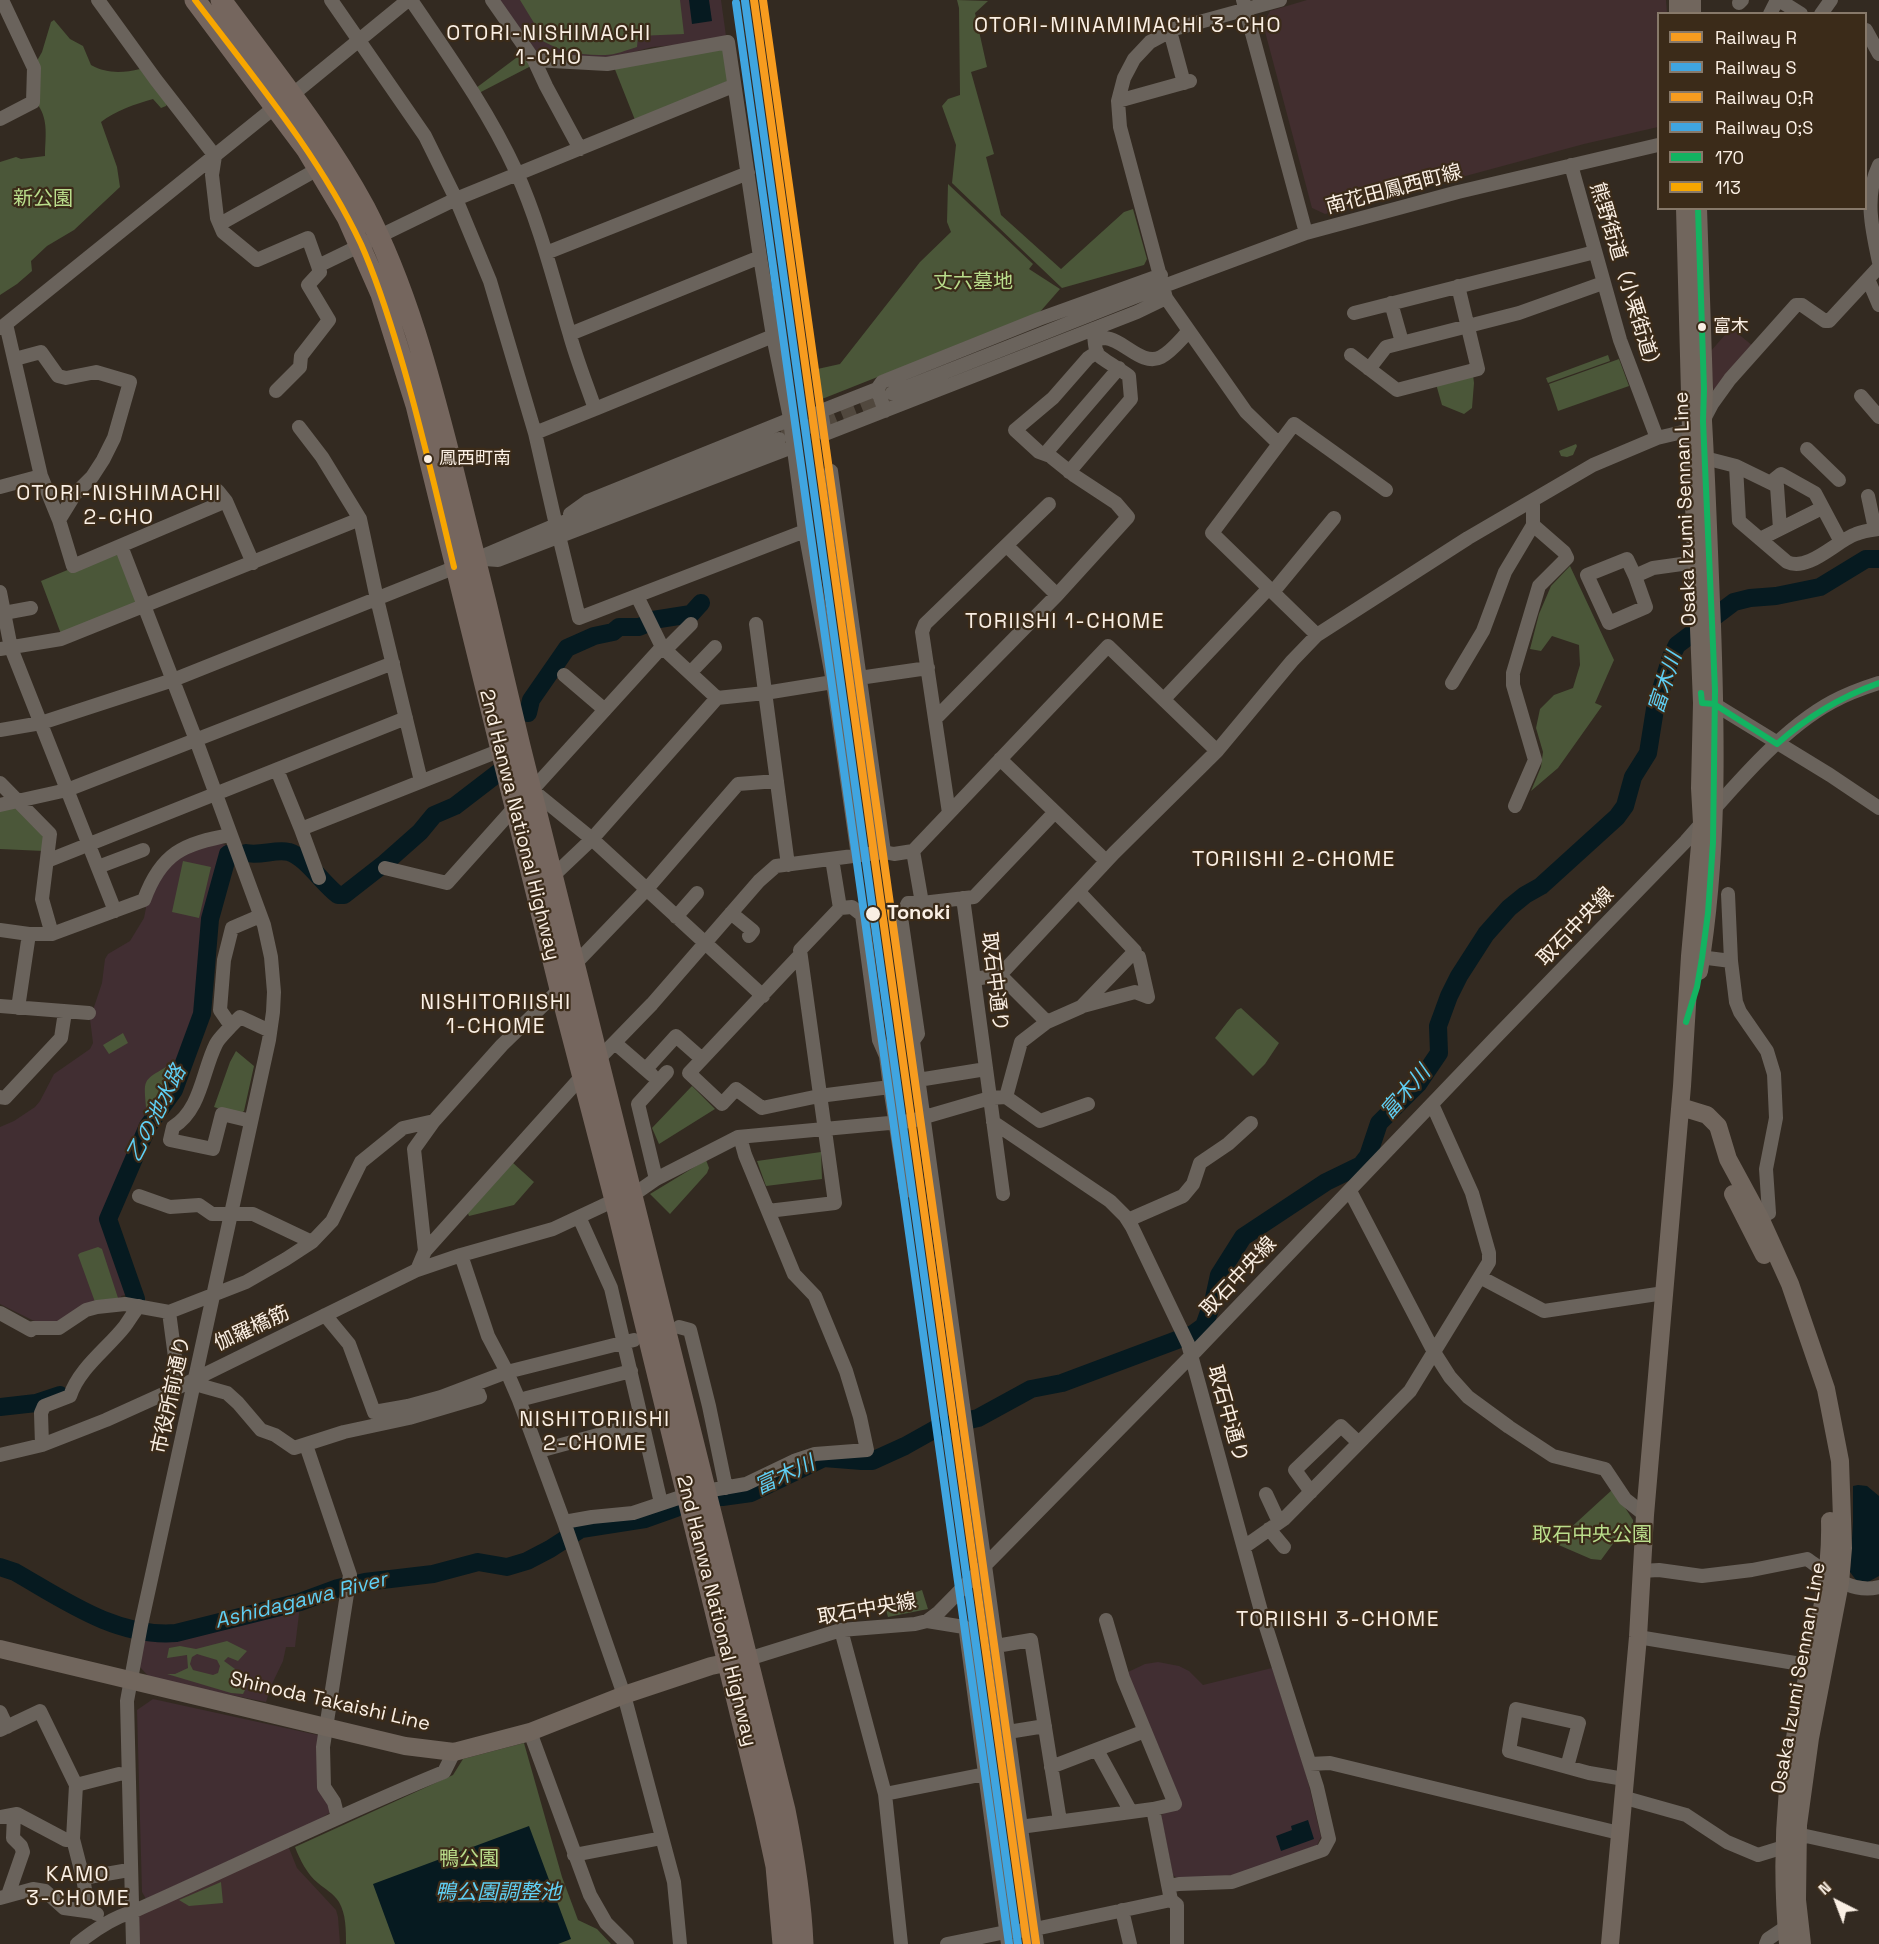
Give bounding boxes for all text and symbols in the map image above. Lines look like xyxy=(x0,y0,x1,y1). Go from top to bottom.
legend xyxy=(1657,12,1867,210)
district label: OTORI-MINAMIMACHI 3-CHO xyxy=(974,13,1282,39)
district label: OTORI-NISHIMACHI 1-CHO xyxy=(446,21,652,71)
text: Railway R xyxy=(1715,26,1797,49)
text: Railway S xyxy=(1715,56,1797,79)
text: Railway O;R xyxy=(1715,86,1814,109)
text: Railway O;S xyxy=(1715,116,1813,139)
text: 170 xyxy=(1715,146,1744,169)
street label: 南花田鳳西町線 xyxy=(1323,160,1465,220)
text: 113 xyxy=(1715,176,1741,199)
street label: 熊野街道（小栗街道） xyxy=(1584,180,1666,378)
park label: 新公園 xyxy=(13,188,73,212)
park label: 丈六墓地 xyxy=(933,271,1013,295)
place label: 富木 xyxy=(1713,316,1749,338)
marker: 富木 xyxy=(1696,321,1708,333)
street label: Osaka Izumi Sennan Line xyxy=(1670,391,1702,627)
place label: 鳳西町南 xyxy=(439,448,511,470)
marker: 鳳西町南 xyxy=(422,453,434,465)
district label: OTORI-NISHIMACHI 2-CHO xyxy=(16,481,222,531)
district label: TORIISHI 1-CHOME xyxy=(965,609,1165,635)
water label: 富木川 xyxy=(1644,649,1688,717)
street label: 2nd Hanwa National Highway xyxy=(474,687,564,963)
district label: TORIISHI 2-CHOME xyxy=(1192,847,1396,873)
street label: 取石中央線 xyxy=(1533,883,1619,971)
place label: Tonoki xyxy=(887,902,950,926)
marker: Tonoki xyxy=(864,905,882,923)
street label: 取石中通り xyxy=(976,931,1012,1033)
district label: NISHITORIISHI 1-CHOME xyxy=(420,990,572,1040)
water label: 富木川 xyxy=(1376,1061,1436,1125)
water label: 乙の池水路 xyxy=(122,1062,192,1166)
street label: 取石中央線 xyxy=(1196,1232,1282,1322)
street label: 伽羅橋筋 xyxy=(211,1301,293,1357)
street label: 市役所前通り xyxy=(148,1334,196,1456)
street label: 取石中通り xyxy=(1202,1363,1252,1465)
district label: NISHITORIISHI 2-CHOME xyxy=(519,1407,671,1457)
water label: 富木川 xyxy=(751,1451,819,1501)
street label: 2nd Hanwa National Highway xyxy=(671,1473,761,1749)
park label: 取石中央公園 xyxy=(1532,1524,1652,1548)
street label: Osaka Izumi Sennan Line xyxy=(1767,1560,1831,1796)
water label: Ashidagawa River xyxy=(212,1567,390,1635)
street label: 取石中央線 xyxy=(816,1589,918,1631)
district label: TORIISHI 3-CHOME xyxy=(1236,1607,1440,1633)
street label: Shinoda Takaishi Line xyxy=(228,1667,432,1737)
park label: 鴨公園 xyxy=(439,1848,499,1872)
district label: KAMO 3-CHOME xyxy=(26,1862,130,1912)
north arrow xyxy=(1807,1872,1867,1932)
text: N xyxy=(1814,1877,1836,1900)
water label: 鴨公園調整池 xyxy=(435,1880,561,1906)

